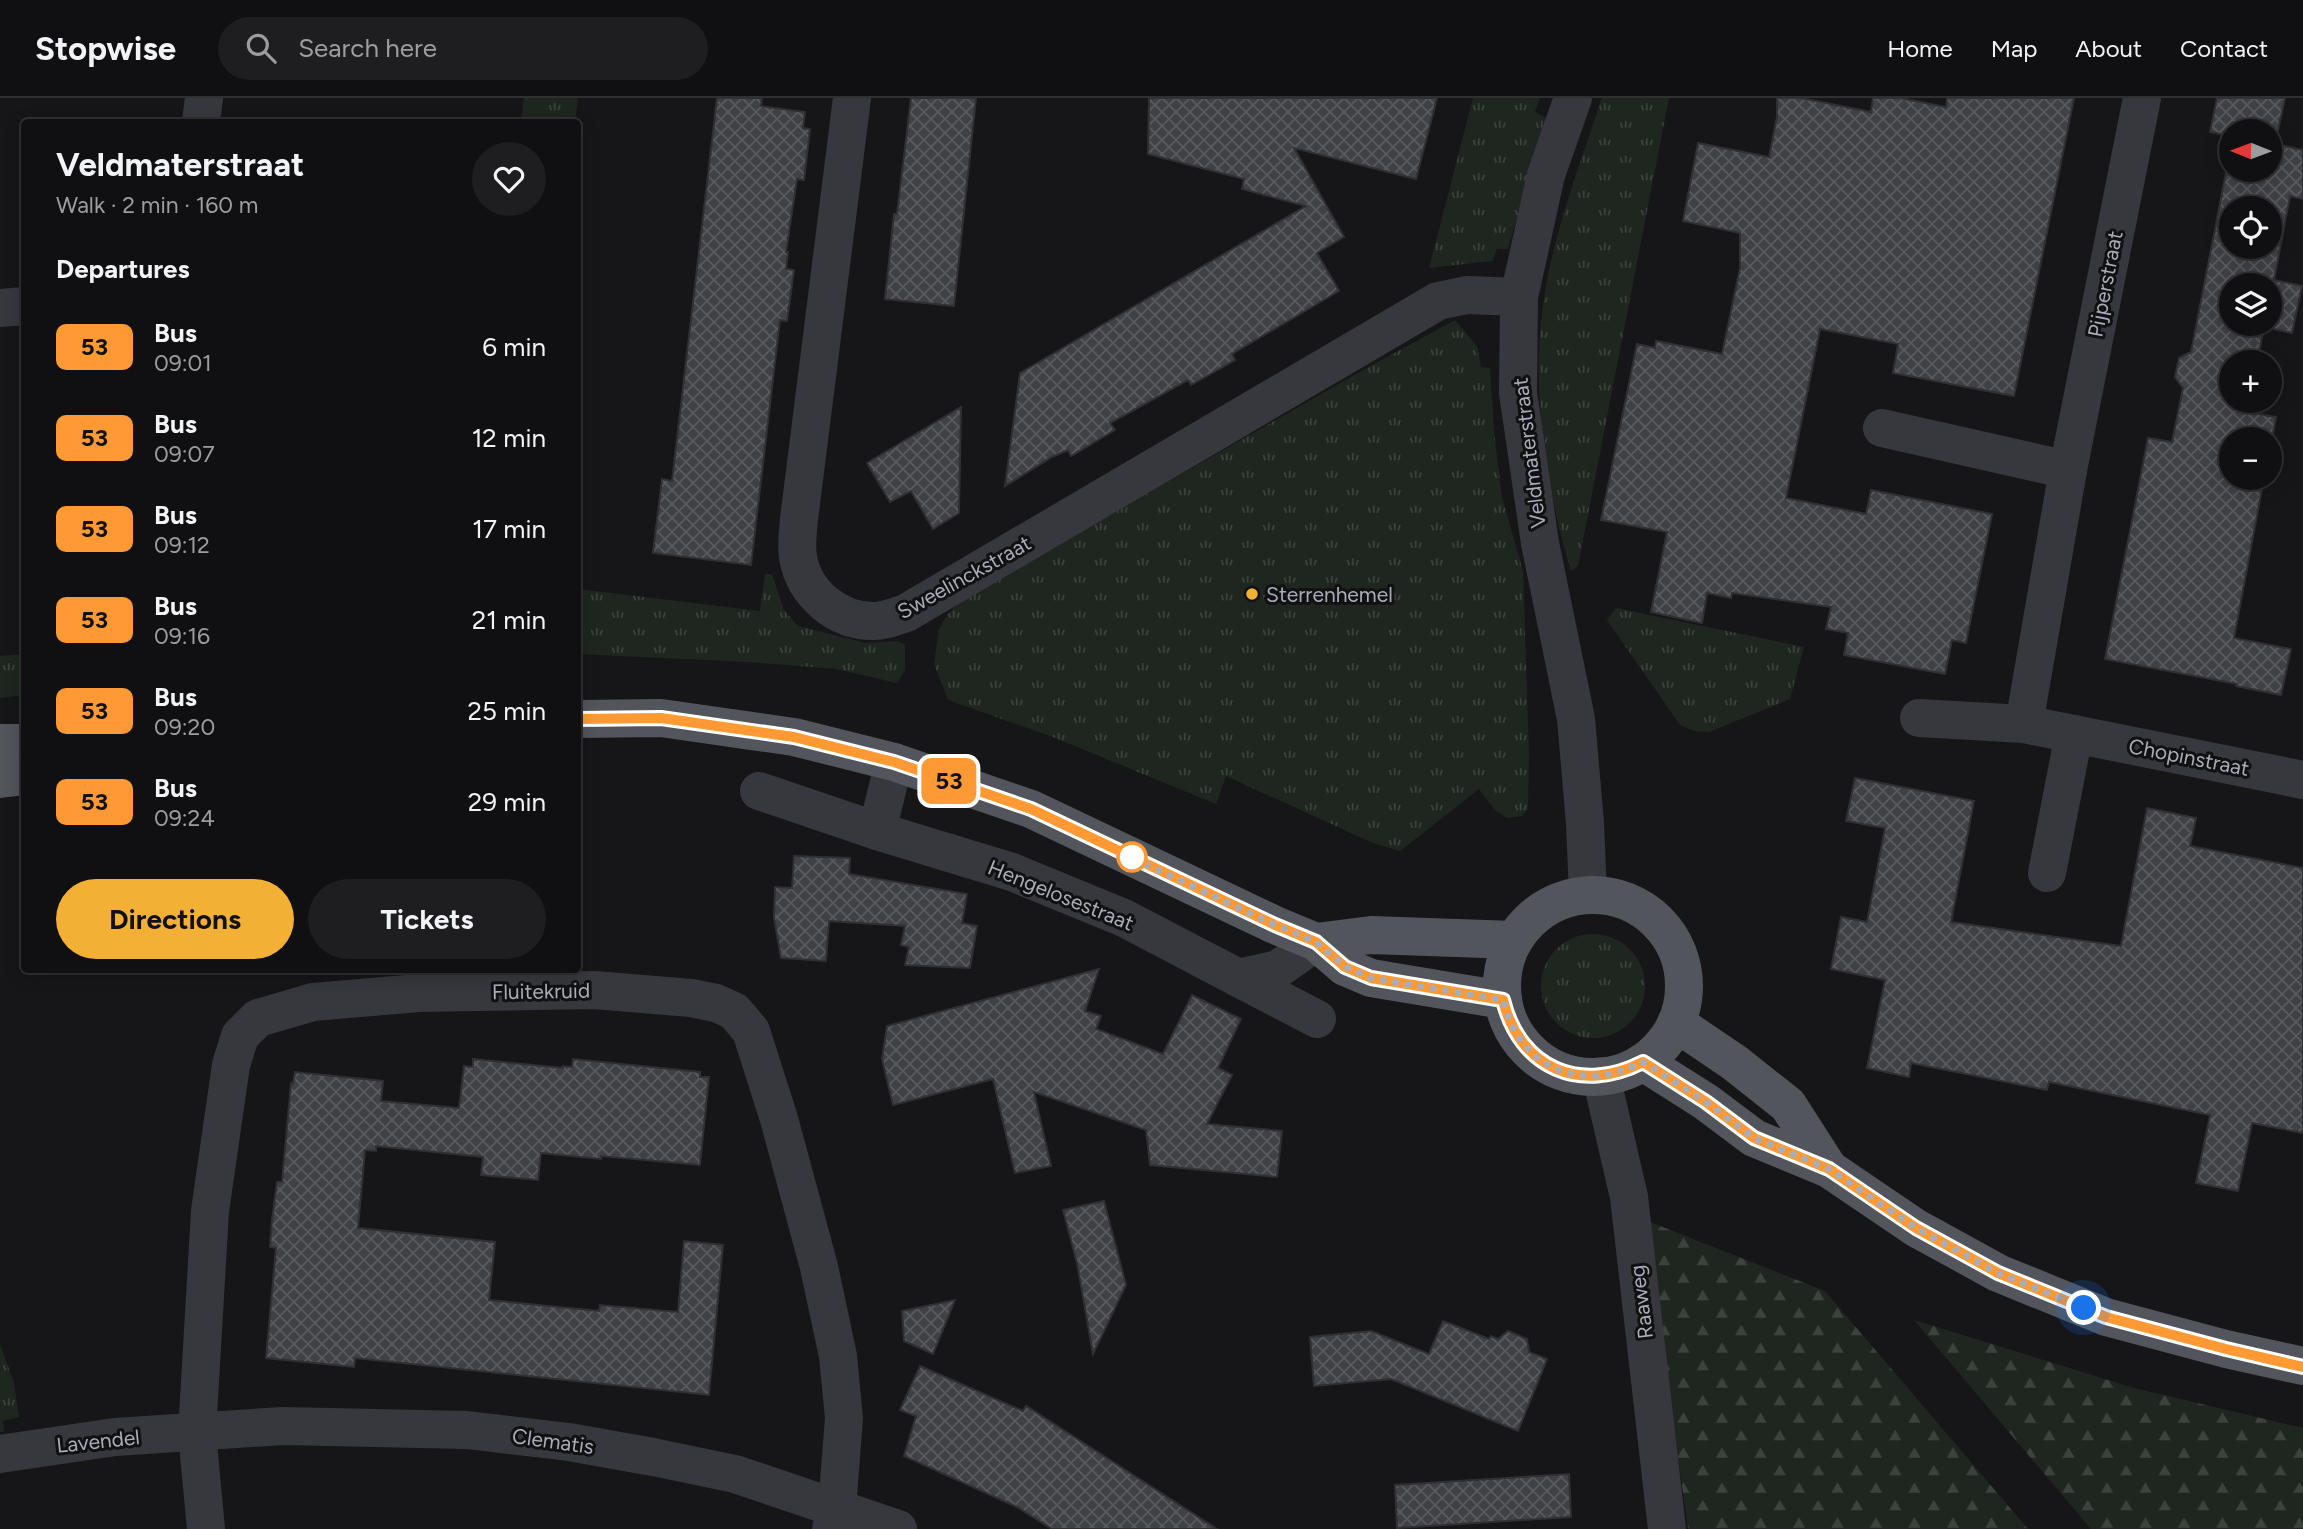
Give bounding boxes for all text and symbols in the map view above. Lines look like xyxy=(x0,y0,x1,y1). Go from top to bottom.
search box xyxy=(218,17,708,80)
text: Stopwise xyxy=(35,29,176,68)
icon: search xyxy=(242,29,280,67)
text: Search here xyxy=(298,32,437,64)
text: Home xyxy=(1887,34,1953,63)
text: Map xyxy=(1991,34,2037,63)
text: About xyxy=(2075,34,2142,63)
text: Contact xyxy=(2180,34,2268,63)
north arrow xyxy=(2219,119,2282,182)
map controls xyxy=(2219,119,2282,490)
button: heart xyxy=(472,142,546,216)
text: Veldmaterstraat xyxy=(56,145,304,184)
text: Walk · 2 min · 160 m xyxy=(56,191,258,219)
button: locate xyxy=(2219,196,2282,259)
street label: Pijperstraat xyxy=(2082,229,2128,339)
text: Departures xyxy=(56,253,190,285)
button: layers xyxy=(2219,273,2282,336)
text: Bus xyxy=(154,317,197,349)
text: 6 min xyxy=(482,331,546,363)
text: 53 xyxy=(81,332,108,361)
text: 09:01 xyxy=(154,349,212,377)
button: + xyxy=(2219,350,2282,413)
street label: Veldmaterstraat xyxy=(1507,376,1551,530)
text: Bus xyxy=(154,408,197,440)
text: 12 min xyxy=(472,422,546,454)
text: 53 xyxy=(81,423,108,452)
button: − xyxy=(2219,427,2282,490)
text: 09:07 xyxy=(154,440,215,468)
text: Bus xyxy=(154,499,197,531)
text: 17 min xyxy=(472,513,546,545)
text: 53 xyxy=(81,514,108,543)
street label: Sweelinckstraat xyxy=(893,530,1035,624)
text: 09:12 xyxy=(154,531,210,559)
place label: Sterrenhemel xyxy=(1266,582,1393,607)
marker: Sterrenhemel xyxy=(1244,586,1260,602)
text: Bus xyxy=(154,590,197,622)
text: 21 min xyxy=(472,604,546,636)
text: 53 xyxy=(81,605,108,634)
text: 09:16 xyxy=(154,622,210,650)
text: Bus xyxy=(154,681,197,713)
text: 25 min xyxy=(467,695,546,727)
text: 53 xyxy=(81,696,108,725)
text: 09:20 xyxy=(154,713,215,741)
street label: Chopinstraat xyxy=(2127,733,2251,781)
line badge: 53 xyxy=(918,758,981,804)
text: 53 xyxy=(935,766,963,795)
text: Bus xyxy=(154,772,197,804)
text: 29 min xyxy=(468,786,546,818)
text: 53 xyxy=(81,787,108,816)
text: 09:24 xyxy=(154,804,215,832)
unlabelled marker xyxy=(1117,842,1147,872)
street label: Hengelosestraat xyxy=(984,854,1138,936)
button: Directions xyxy=(56,879,294,959)
button: Tickets xyxy=(308,879,546,959)
street label: Fluitekruid xyxy=(492,978,590,1004)
street label: Raaweg xyxy=(1624,1264,1658,1340)
your location xyxy=(2066,1290,2101,1325)
street label: Clematis xyxy=(510,1423,596,1459)
street label: Lavendel xyxy=(55,1424,141,1458)

